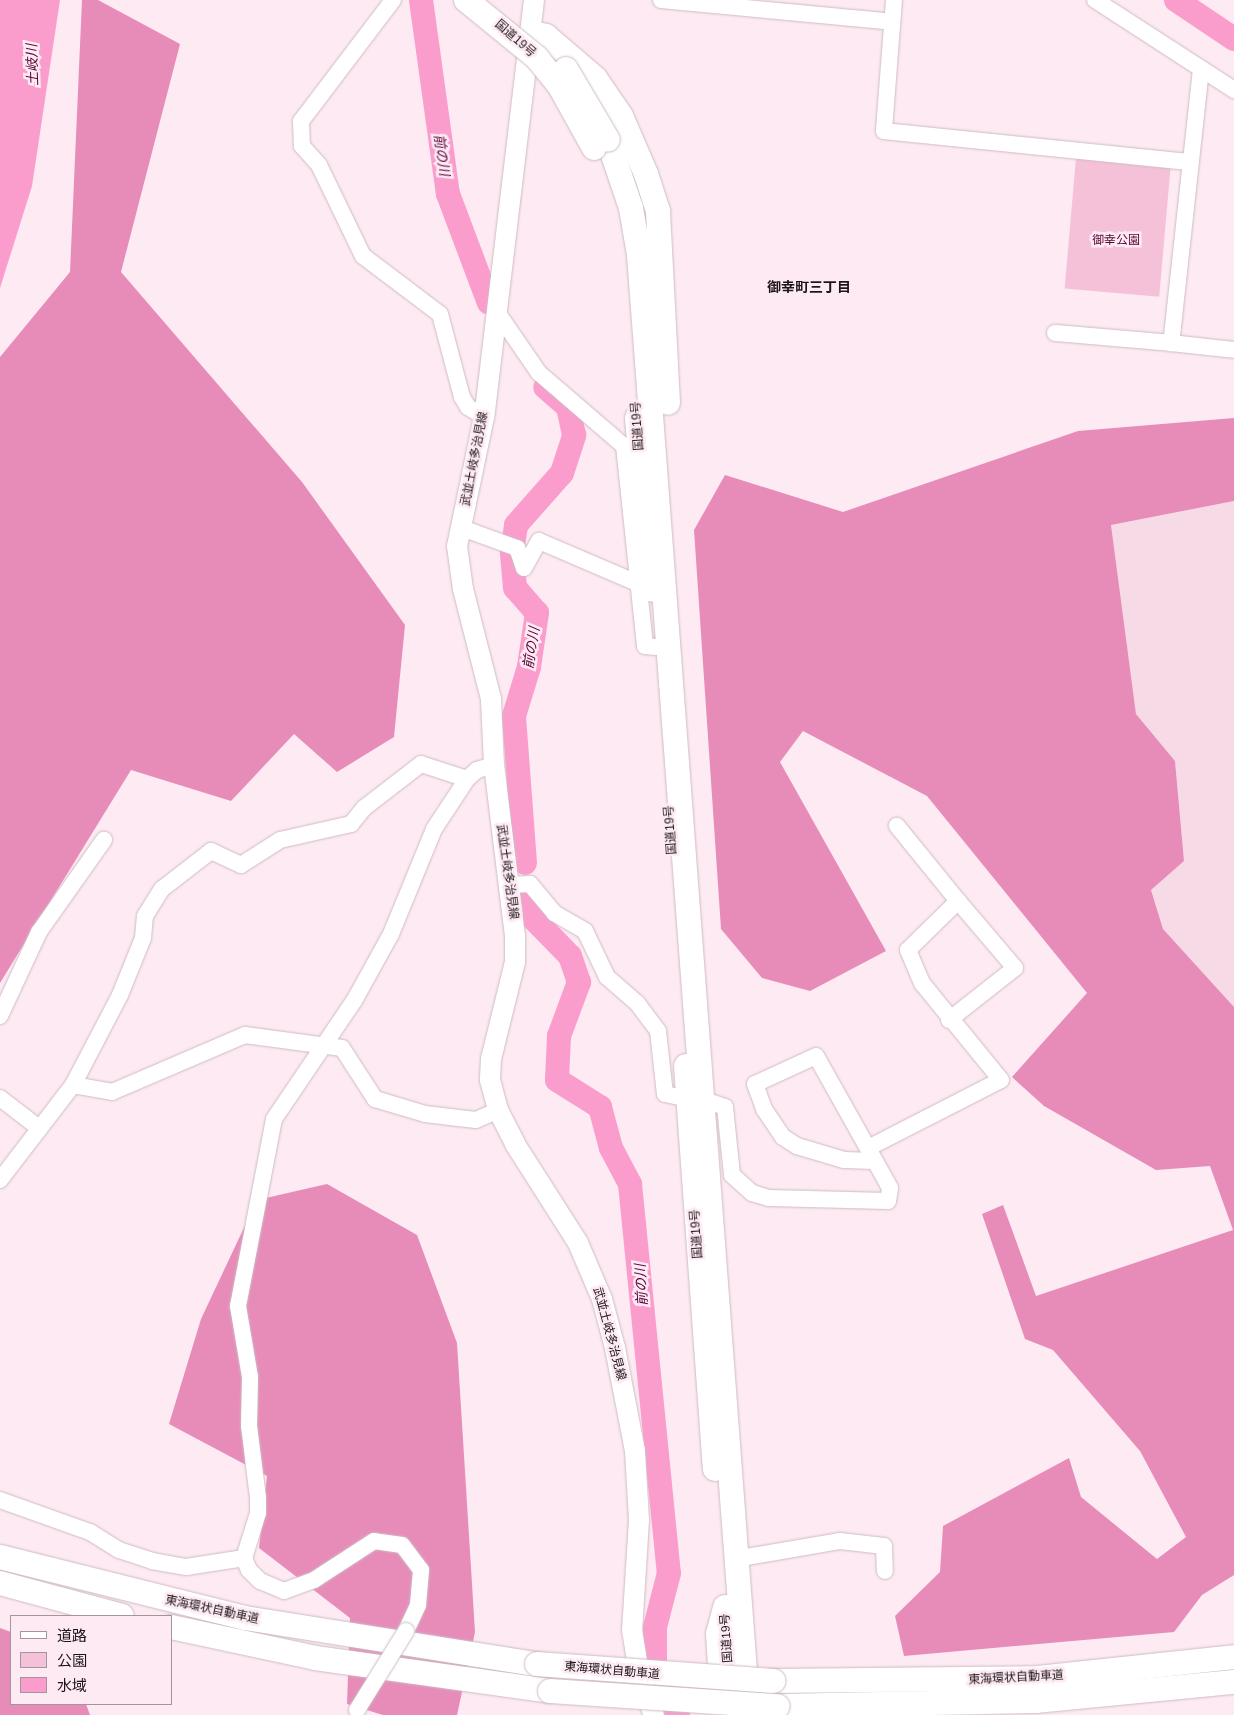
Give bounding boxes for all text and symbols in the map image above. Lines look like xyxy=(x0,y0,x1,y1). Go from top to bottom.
street label: 国道19号 xyxy=(492,17,538,61)
water label: 土岐川 xyxy=(23,44,41,86)
water label: 前の川 xyxy=(431,133,453,177)
park label: 御幸公園 xyxy=(1092,234,1140,248)
district label: 御幸町三丁目 xyxy=(767,279,851,295)
street label: 国道19号 xyxy=(629,401,647,451)
street label: 武並土岐多治見線 xyxy=(459,411,491,507)
water label: 前の川 xyxy=(519,626,543,670)
street label: 国道19号 xyxy=(662,805,680,855)
street label: 武並土岐多治見線 xyxy=(493,823,521,921)
street label: 国道19号 xyxy=(688,1209,706,1259)
water label: 前の川 xyxy=(632,1264,650,1306)
street label: 武並土岐多治見線 xyxy=(590,1286,628,1382)
street label: 東海環状自動車道 xyxy=(164,1593,260,1627)
street label: 国道19号 xyxy=(718,1613,736,1663)
legend xyxy=(10,1615,172,1705)
text: 道路 xyxy=(57,1627,87,1644)
text: 公園 xyxy=(57,1652,87,1669)
street label: 東海環状自動車道 xyxy=(564,1660,660,1682)
street label: 東海環状自動車道 xyxy=(968,1668,1064,1688)
text: 水域 xyxy=(57,1677,87,1694)

